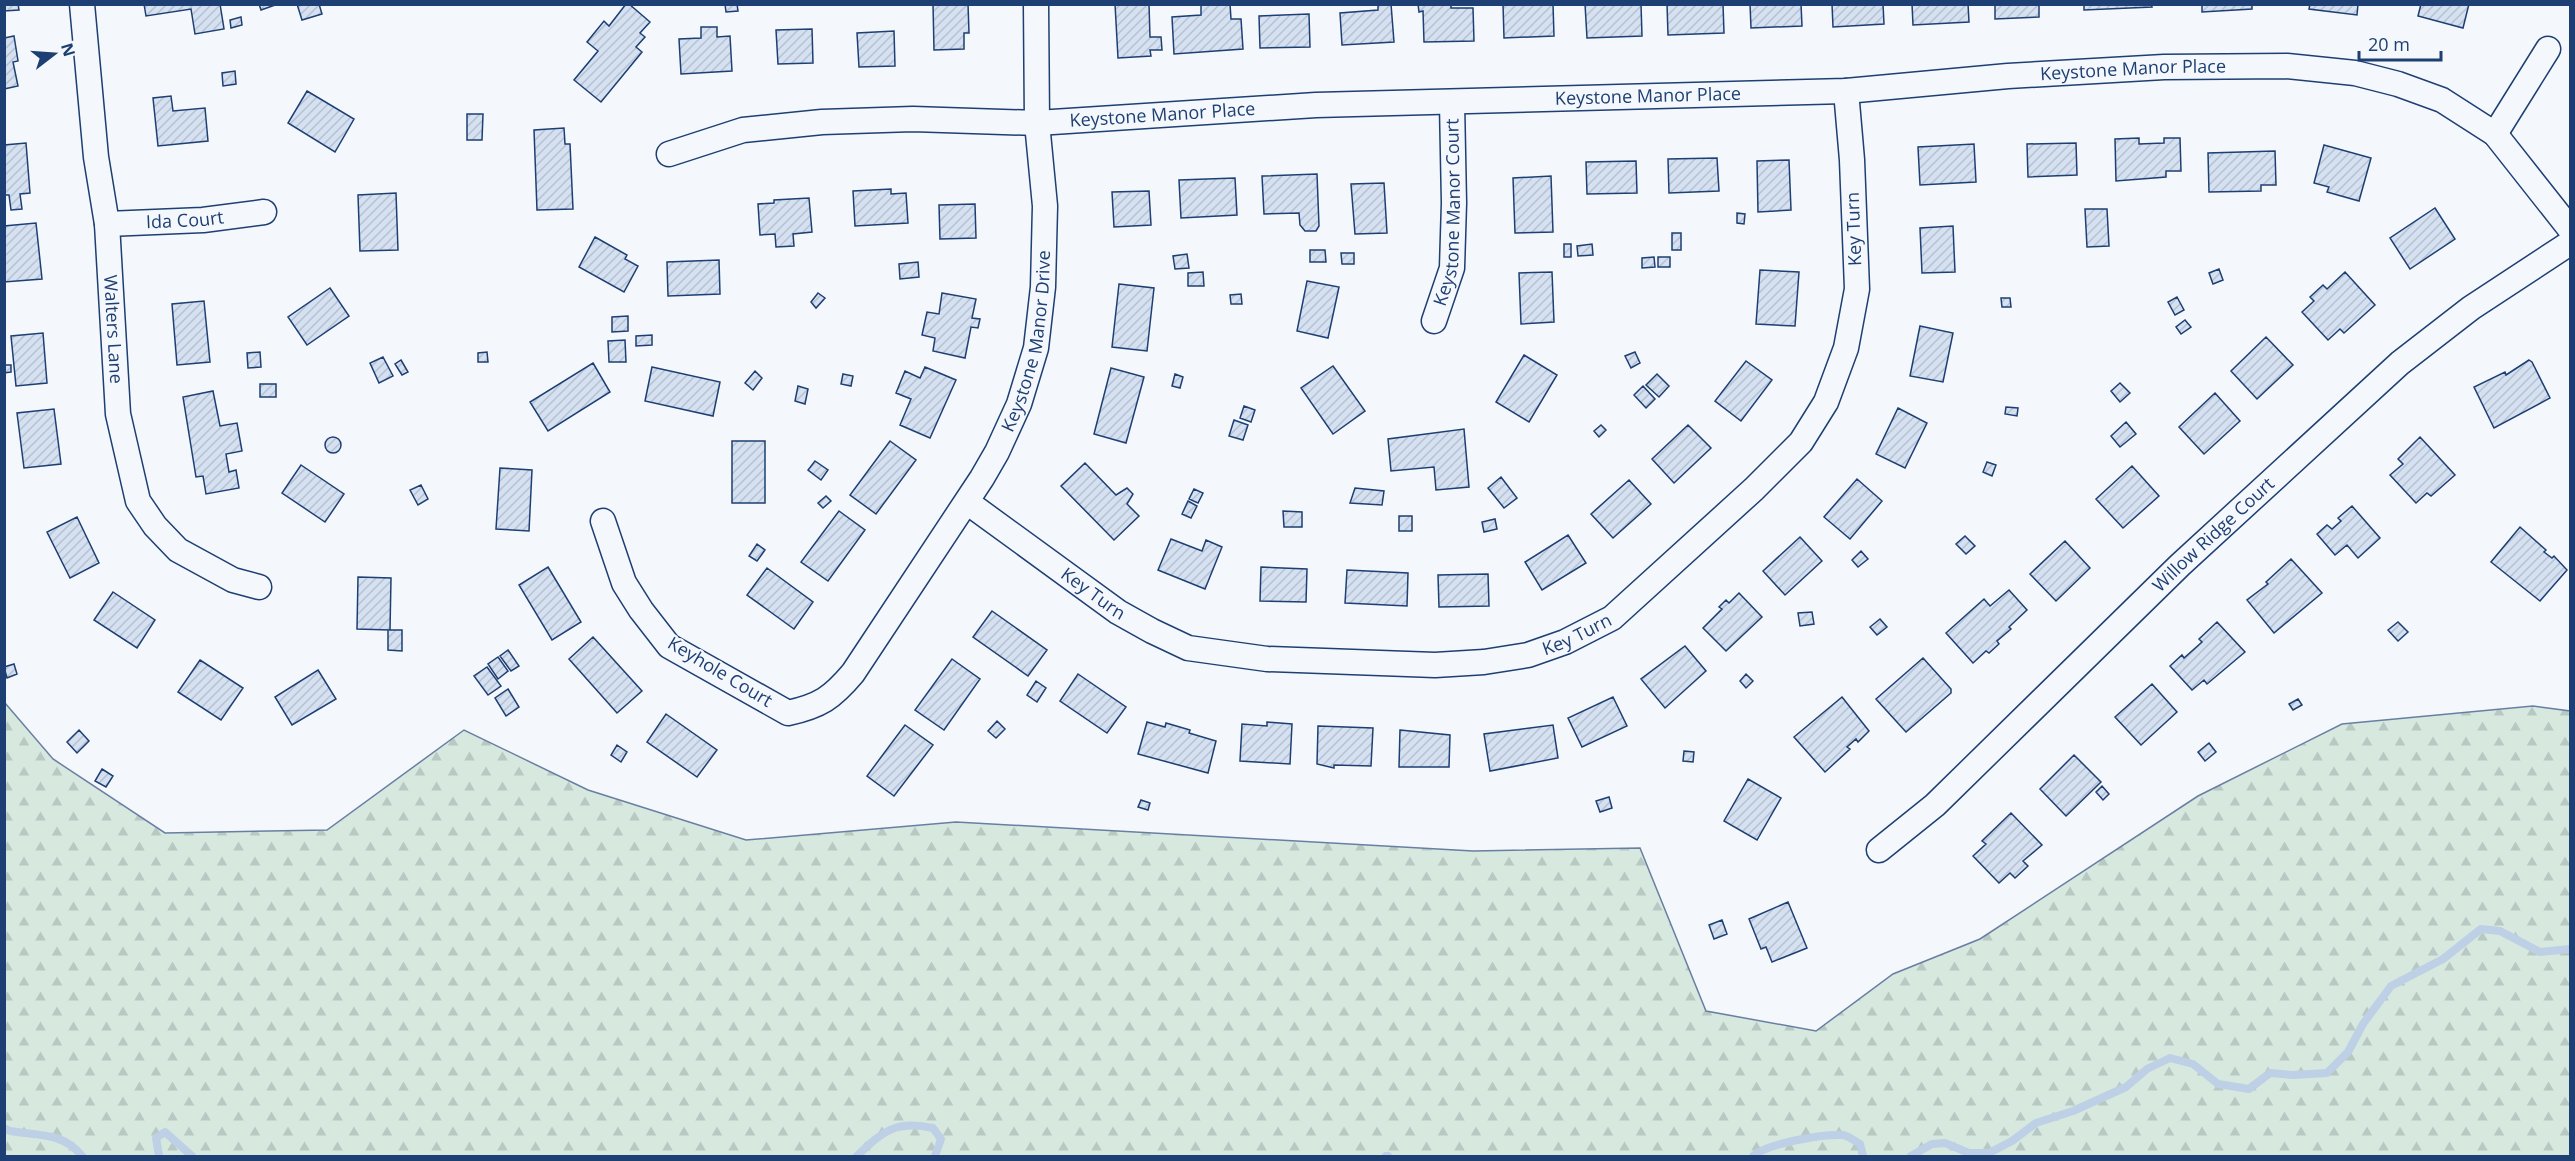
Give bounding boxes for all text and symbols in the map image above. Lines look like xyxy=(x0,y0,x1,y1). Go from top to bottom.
north arrow xyxy=(24,24,84,84)
scale bar xyxy=(2359,24,2442,62)
text: 20 m xyxy=(2368,32,2410,56)
text: N xyxy=(56,40,81,59)
street label: Keystone Manor Place xyxy=(2039,53,2226,85)
street label: Keystone Manor Place xyxy=(1555,81,1741,110)
street label: Keystone Manor Place xyxy=(1069,96,1256,132)
street label: Keystone Manor Court xyxy=(1427,118,1465,309)
street label: Key Turn xyxy=(1840,192,1866,267)
street label: Ida Court xyxy=(146,204,225,233)
street label: Keystone Manor Drive xyxy=(995,250,1055,435)
street label: Walters Lane xyxy=(99,274,129,384)
street label: Willow Ridge Court xyxy=(2147,471,2279,597)
street label: Key Turn xyxy=(1057,561,1130,625)
street label: Key Turn xyxy=(1539,607,1615,660)
street label: Keyhole Court xyxy=(664,630,777,712)

